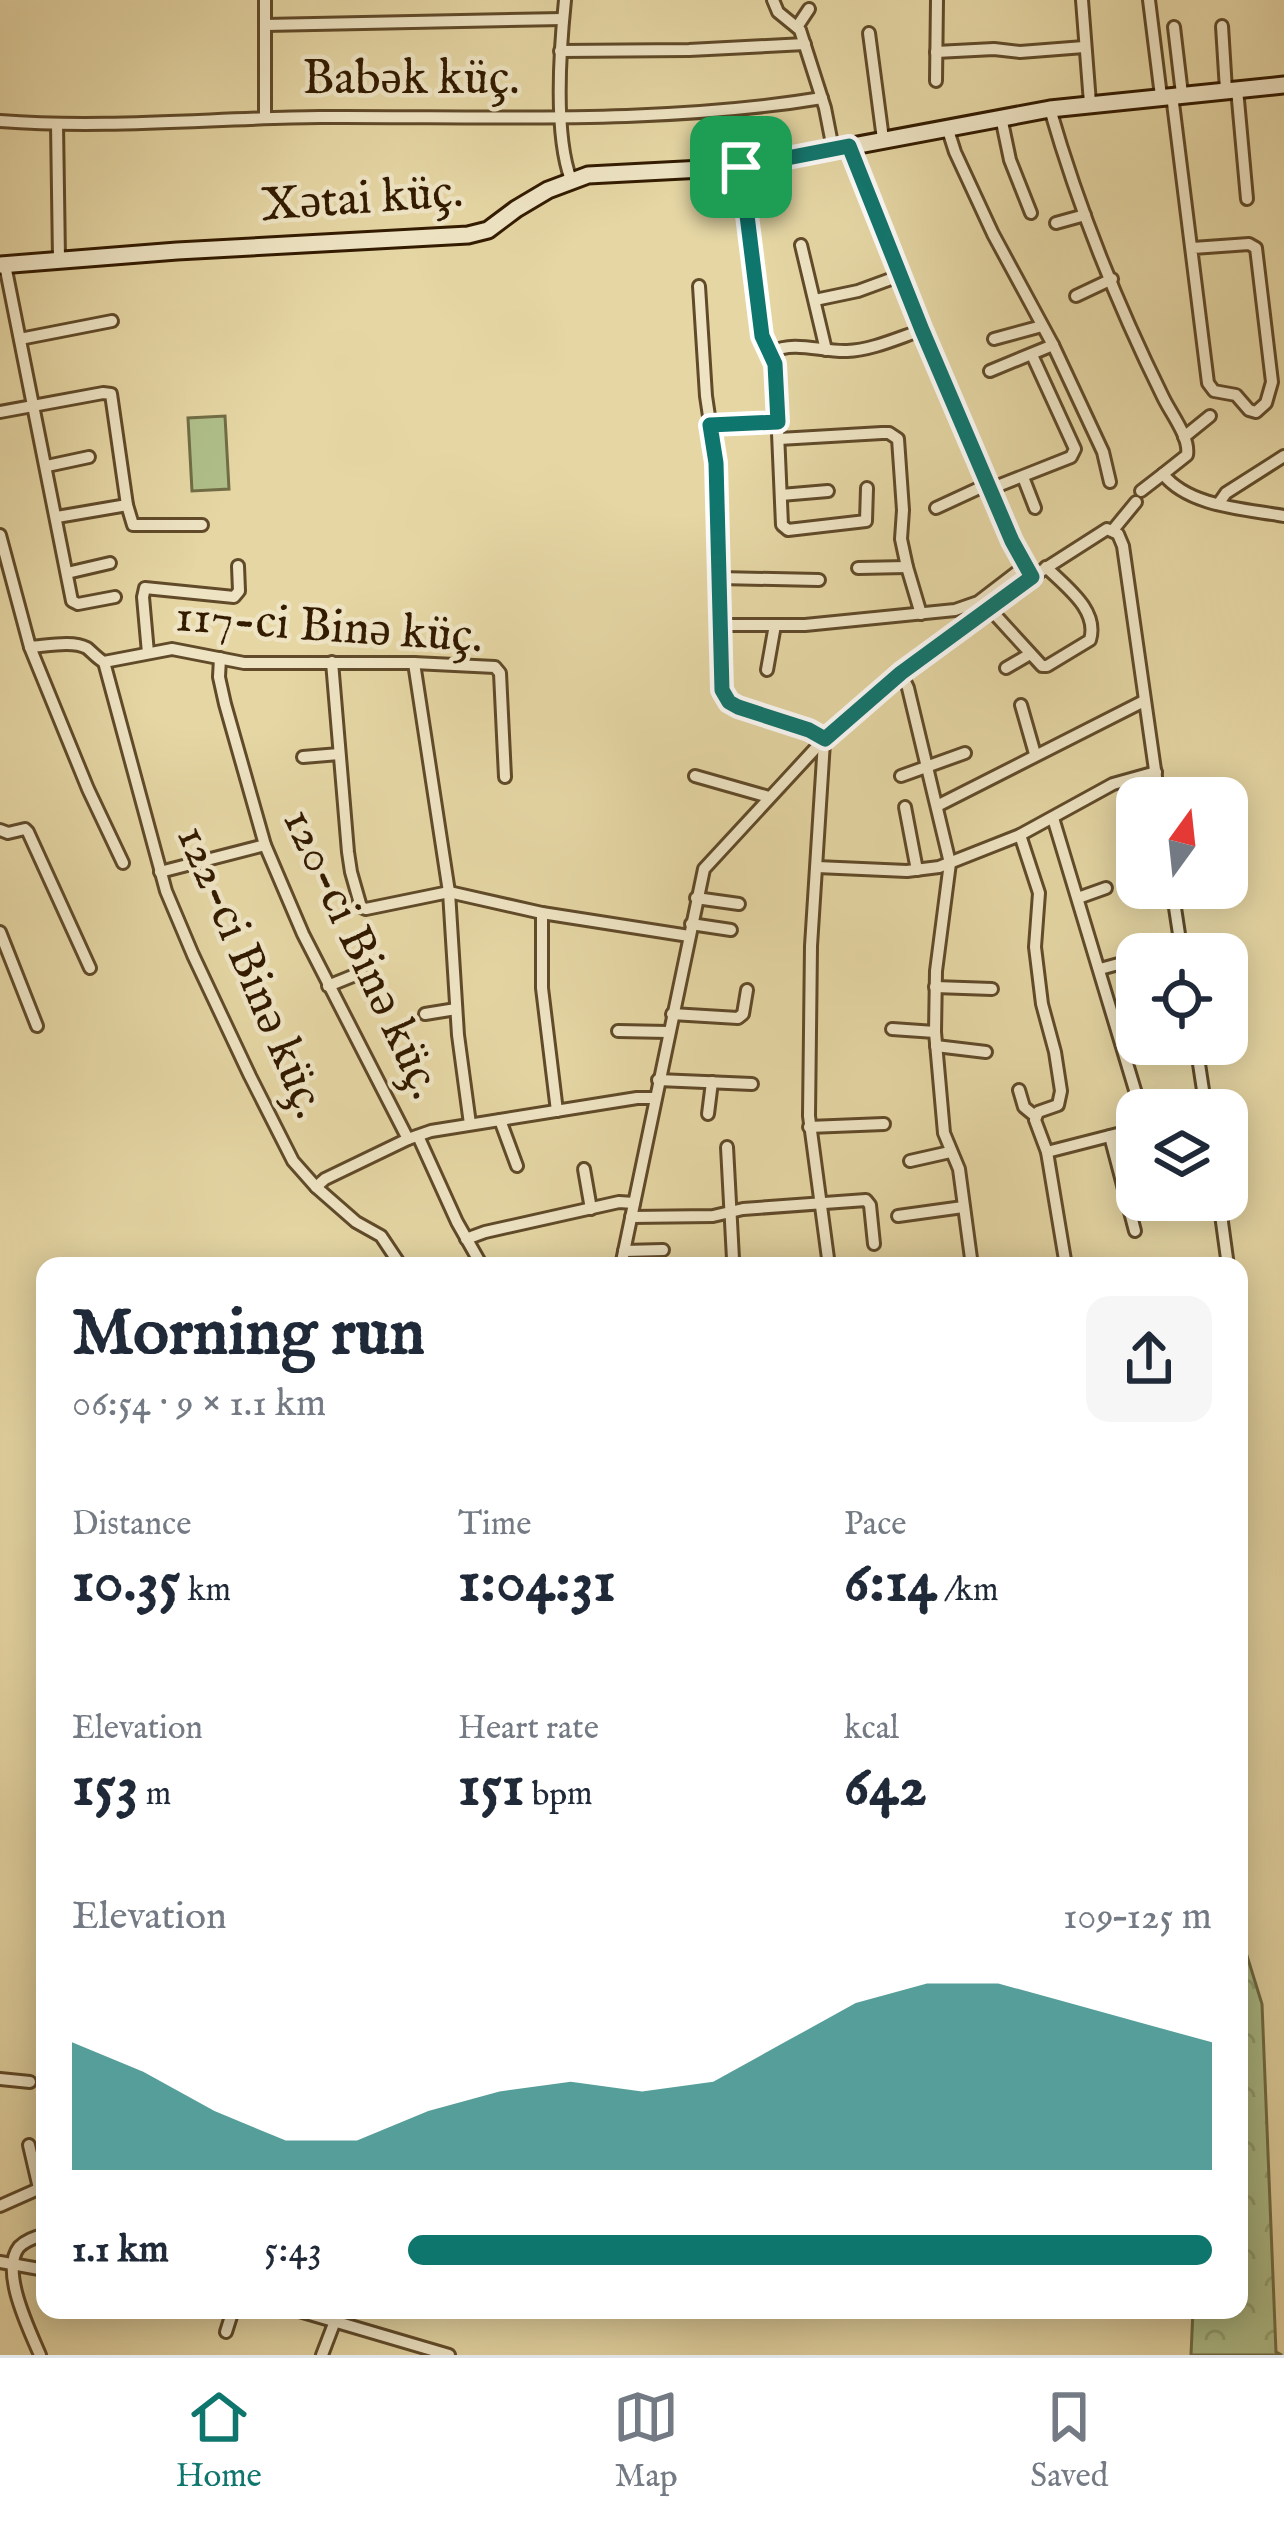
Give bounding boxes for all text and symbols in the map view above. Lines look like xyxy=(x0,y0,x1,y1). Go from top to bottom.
street label: Babək küç. xyxy=(302,50,520,110)
pin xyxy=(690,116,792,218)
icon: arrive xyxy=(708,134,774,200)
street label: Xətai küç. xyxy=(259,163,465,237)
street label: 117-ci Binə küç. xyxy=(173,587,485,669)
north arrow xyxy=(1116,777,1248,909)
map controls xyxy=(1116,777,1248,1221)
street label: 120-ci Binə küç. xyxy=(268,799,454,1109)
street label: 122-ci Binə küç. xyxy=(161,816,339,1128)
button: locate xyxy=(1116,933,1248,1065)
button: layers xyxy=(1116,1089,1248,1221)
text: Morning run xyxy=(72,1293,425,1377)
button: share xyxy=(1086,1296,1212,1422)
text: 06:54 · 9 × 1.1 km xyxy=(72,1380,326,1429)
text: Distance xyxy=(72,1504,191,1546)
text: Time xyxy=(458,1504,531,1546)
text: Pace xyxy=(844,1504,906,1546)
text: 10.35 xyxy=(72,1546,181,1622)
text: 1:04:31 xyxy=(458,1546,616,1622)
text: 6:14 xyxy=(844,1546,937,1622)
text: km xyxy=(181,1570,231,1612)
text: /km xyxy=(937,1570,999,1612)
text: Elevation xyxy=(72,1708,203,1750)
text: Heart rate xyxy=(458,1708,599,1750)
text: kcal xyxy=(844,1708,899,1750)
text: 153 xyxy=(72,1750,139,1826)
text: 151 xyxy=(458,1750,524,1826)
text: 642 xyxy=(844,1750,927,1826)
text: m xyxy=(139,1774,171,1816)
text: bpm xyxy=(524,1774,593,1816)
text: Elevation xyxy=(72,1893,227,1942)
text: 109–125 m xyxy=(1063,1893,1212,1942)
text: 1.1 km xyxy=(72,2226,169,2275)
text: 5:43 xyxy=(264,2226,322,2275)
tab: Home xyxy=(176,2384,262,2498)
tab: Map xyxy=(613,2384,679,2498)
tab: Saved xyxy=(1030,2384,1108,2498)

